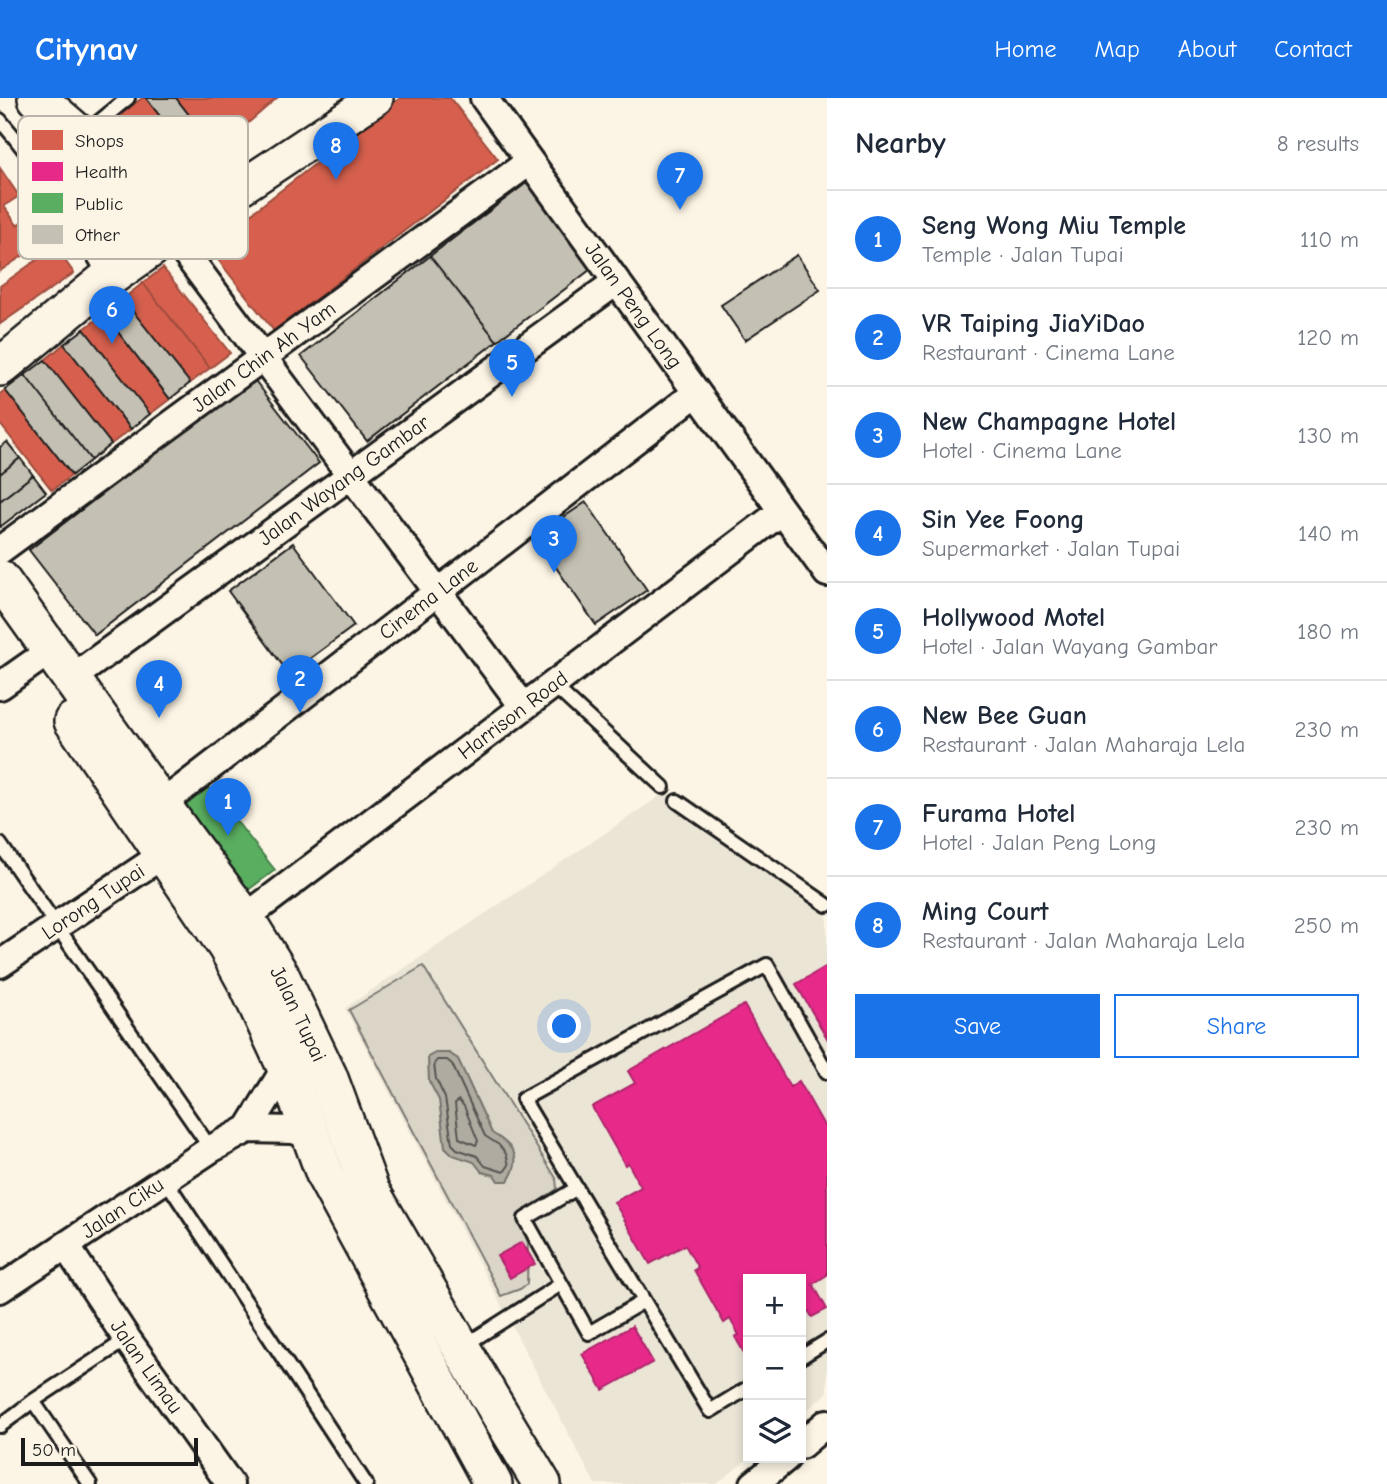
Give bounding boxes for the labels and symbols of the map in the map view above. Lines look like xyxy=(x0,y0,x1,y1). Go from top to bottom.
legend xyxy=(18,116,248,259)
pin: 8 xyxy=(313,122,359,180)
text: Shops xyxy=(75,130,124,152)
pin: 7 xyxy=(657,152,703,210)
text: Health xyxy=(75,161,128,183)
text: Public xyxy=(75,193,123,215)
text: Other xyxy=(75,224,120,246)
street label: Jalan Peng Long xyxy=(580,238,687,373)
pin: 6 xyxy=(89,286,135,344)
street label: Jalan Chin Ah Yam xyxy=(187,296,340,417)
pin: 5 xyxy=(489,339,535,397)
street label: Jalan Wayang Gambar xyxy=(253,410,434,550)
pin: 3 xyxy=(531,515,577,573)
street label: Cinema Lane xyxy=(374,554,482,645)
pin: 2 xyxy=(277,655,323,713)
pin: 4 xyxy=(136,660,182,718)
street label: Harrison Road xyxy=(453,666,572,764)
pin: 1 xyxy=(205,778,251,836)
street label: Lorong Tupai xyxy=(37,859,149,945)
street label: Jalan Tupai xyxy=(265,961,331,1065)
your location xyxy=(547,1009,581,1043)
street label: Jalan Ciku xyxy=(77,1172,168,1243)
street label: Jalan Limau xyxy=(106,1315,188,1418)
scale bar xyxy=(21,1435,198,1467)

